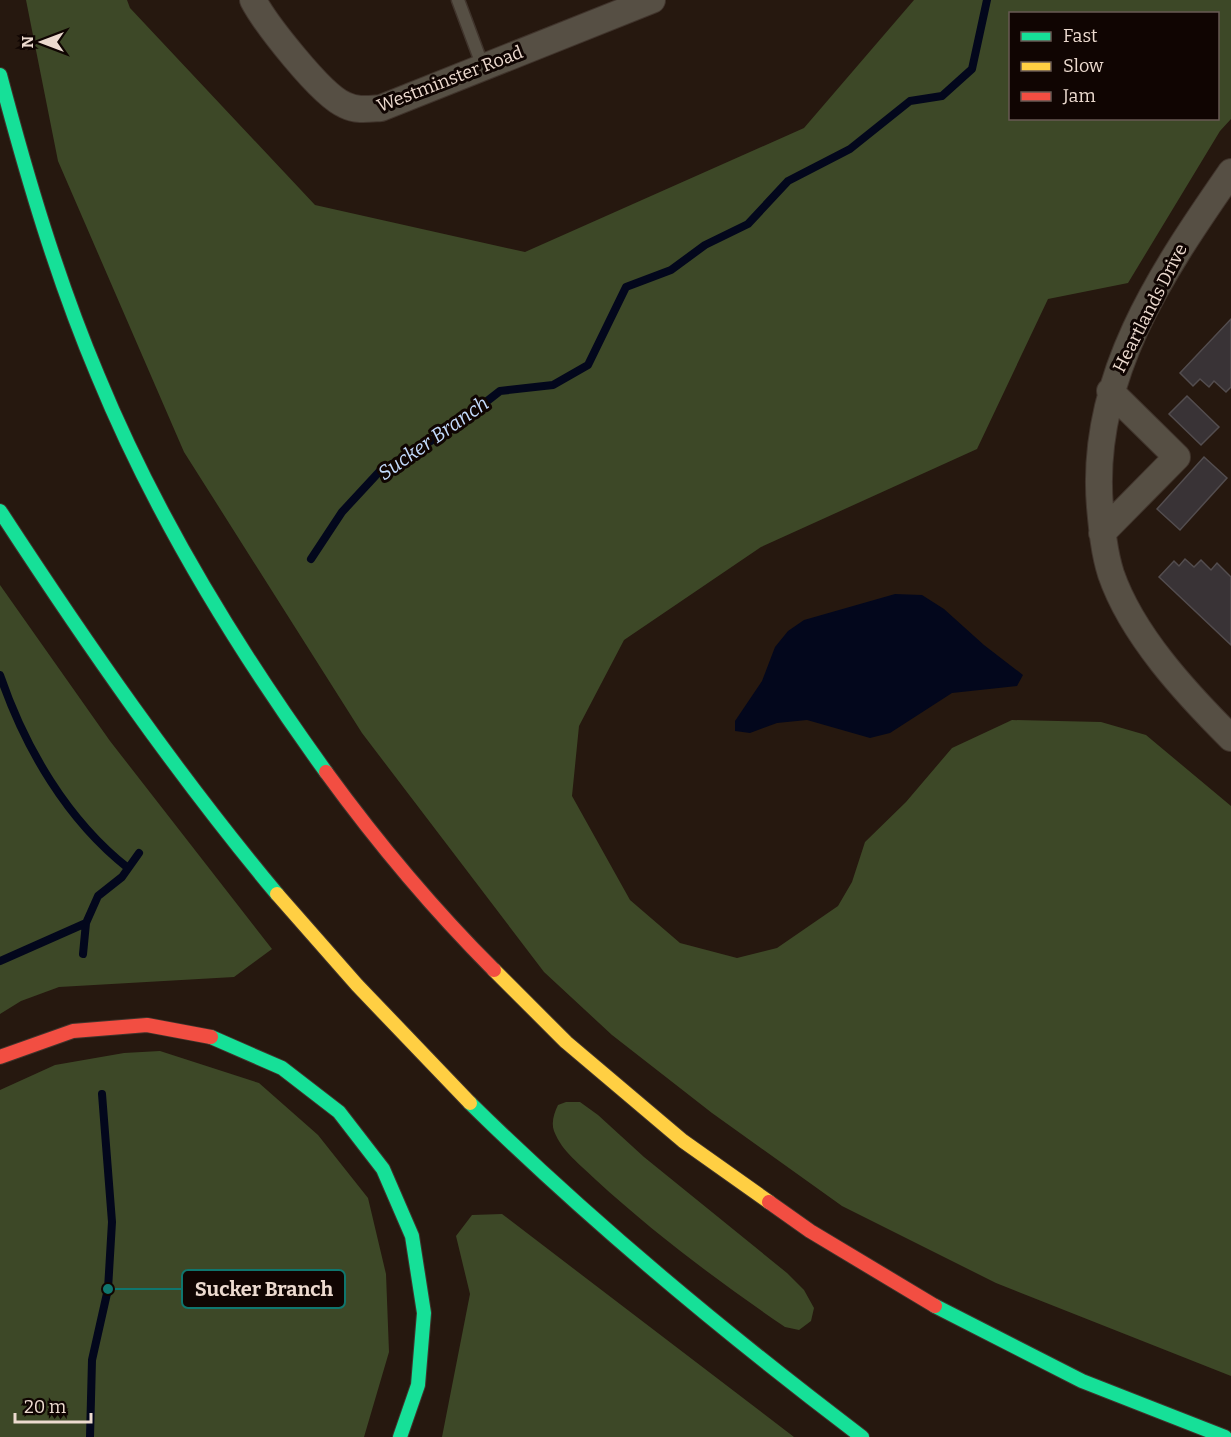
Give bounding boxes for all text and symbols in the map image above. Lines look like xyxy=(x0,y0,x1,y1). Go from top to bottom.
north arrow xyxy=(12,12,72,72)
legend xyxy=(1009,12,1219,120)
text: Fast xyxy=(1063,25,1098,47)
text: N xyxy=(18,36,37,48)
street label: Westminster Road xyxy=(374,41,526,117)
text: Slow xyxy=(1063,55,1104,77)
text: Jam xyxy=(1062,85,1096,107)
street label: Heartlands Drive xyxy=(1108,240,1192,376)
water label: Sucker Branch xyxy=(373,391,493,485)
callout: Sucker Branch xyxy=(182,1270,345,1308)
text: Sucker Branch xyxy=(195,1277,333,1301)
scale bar xyxy=(15,1386,92,1424)
text: 20 m xyxy=(24,1396,66,1418)

